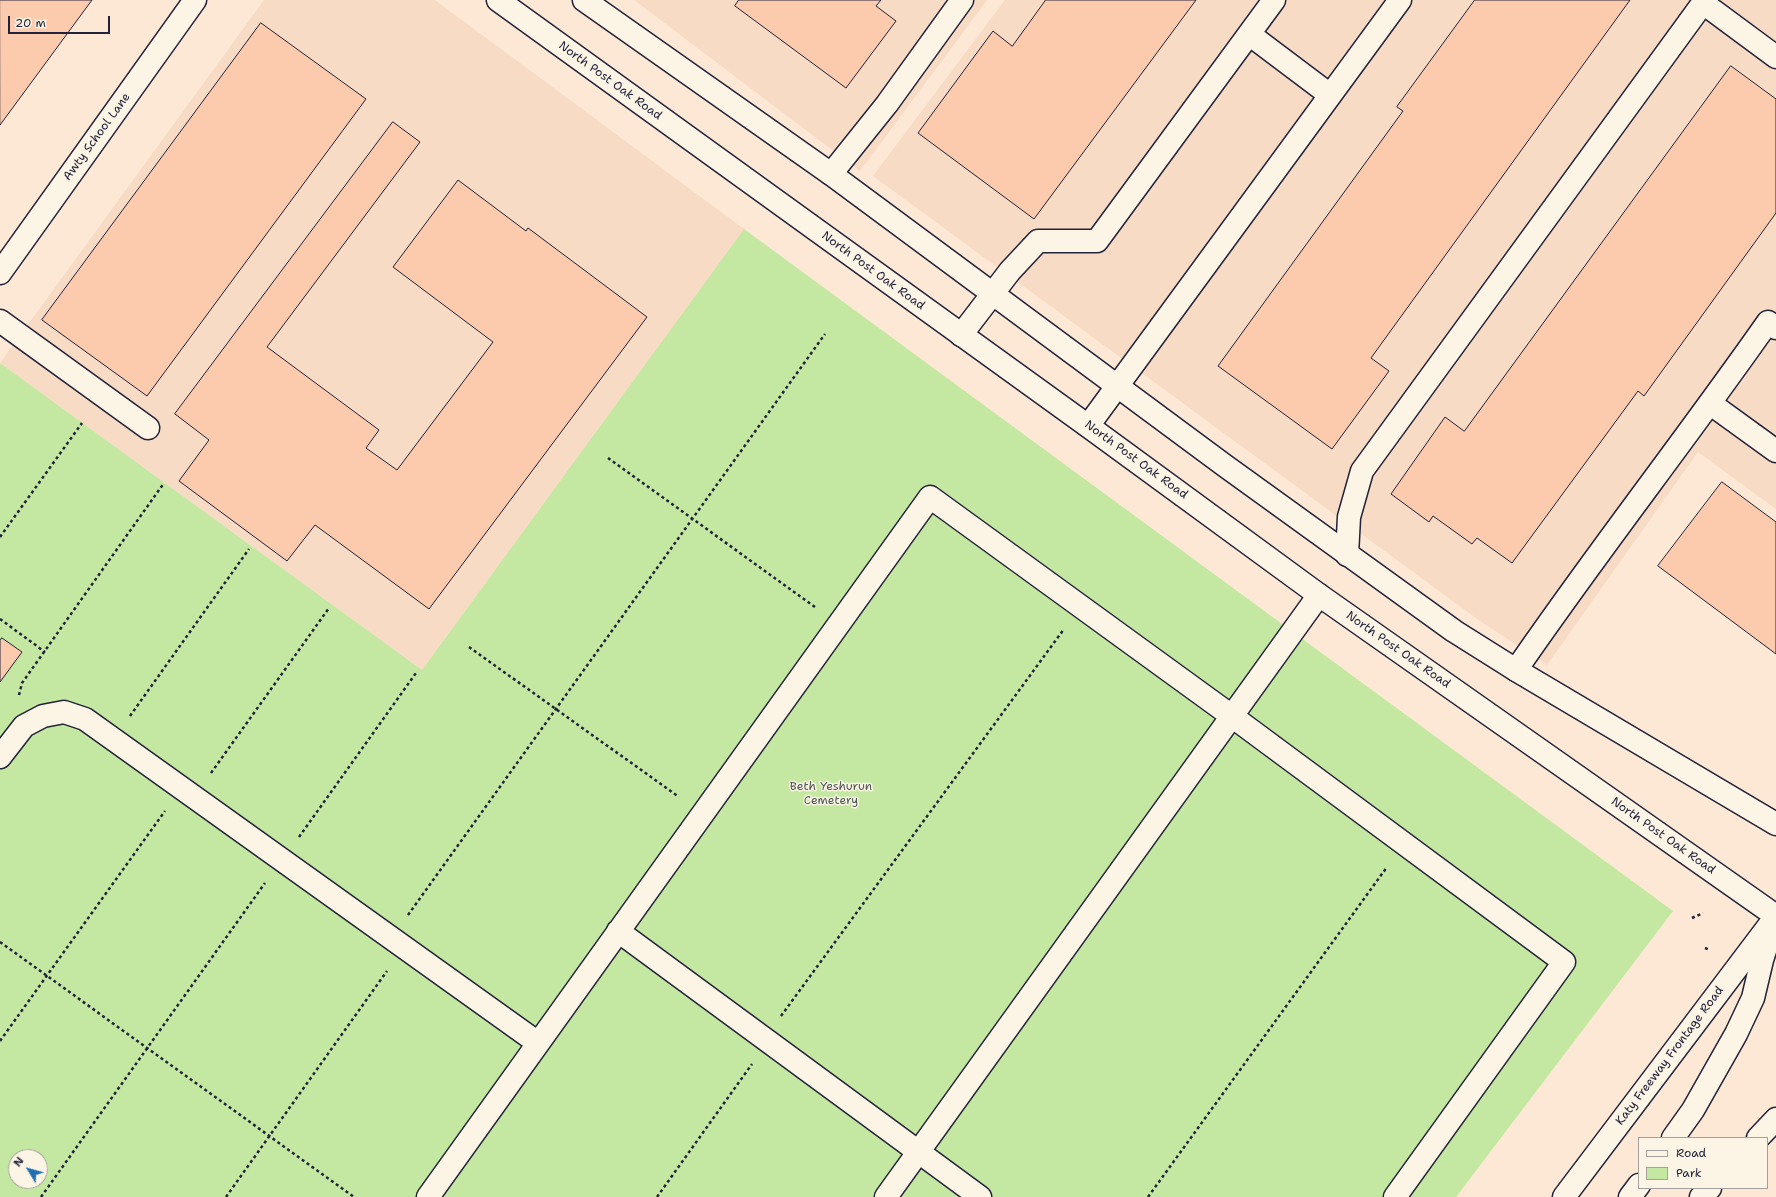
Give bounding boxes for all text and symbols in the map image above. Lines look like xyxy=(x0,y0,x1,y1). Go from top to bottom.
scale bar xyxy=(10,8,112,34)
text: 20 m xyxy=(15,15,46,31)
street label: North Post Oak Road xyxy=(556,39,664,123)
street label: Awty School Lane xyxy=(60,90,134,184)
street label: North Post Oak Road xyxy=(819,229,927,313)
street label: North Post Oak Road xyxy=(1082,418,1190,502)
street label: North Post Oak Road xyxy=(1343,609,1453,691)
park label: Beth Yeshurun Cemetery xyxy=(790,780,872,808)
street label: North Post Oak Road xyxy=(1608,795,1718,877)
street label: Katy Freeway Frontage Road xyxy=(1613,984,1727,1128)
legend xyxy=(1638,1137,1768,1189)
text: Road xyxy=(1676,1145,1706,1161)
north arrow xyxy=(8,1149,48,1189)
text: N xyxy=(10,1154,27,1170)
text: Park xyxy=(1676,1165,1702,1181)

